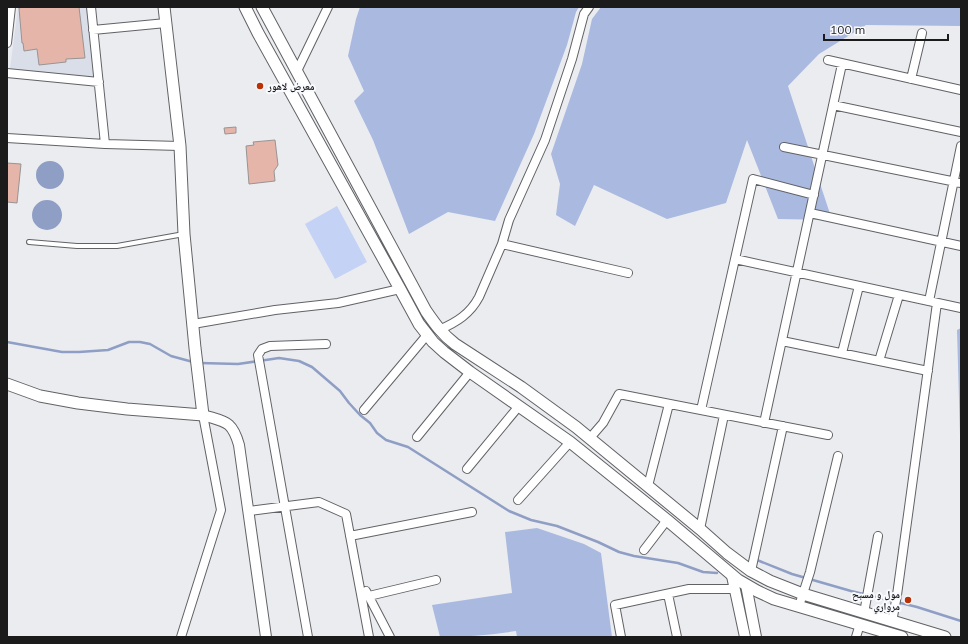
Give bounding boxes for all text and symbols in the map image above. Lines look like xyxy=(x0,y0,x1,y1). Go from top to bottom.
scale bar xyxy=(824,16,948,42)
text: 100 m xyxy=(830,22,865,37)
place label: معرض لاهور xyxy=(267,80,315,93)
marker: معرض لاهور xyxy=(255,81,265,91)
place label: مول و مسبح مرواري xyxy=(852,588,900,614)
marker: مول و مسبح مرواري xyxy=(903,595,913,605)

